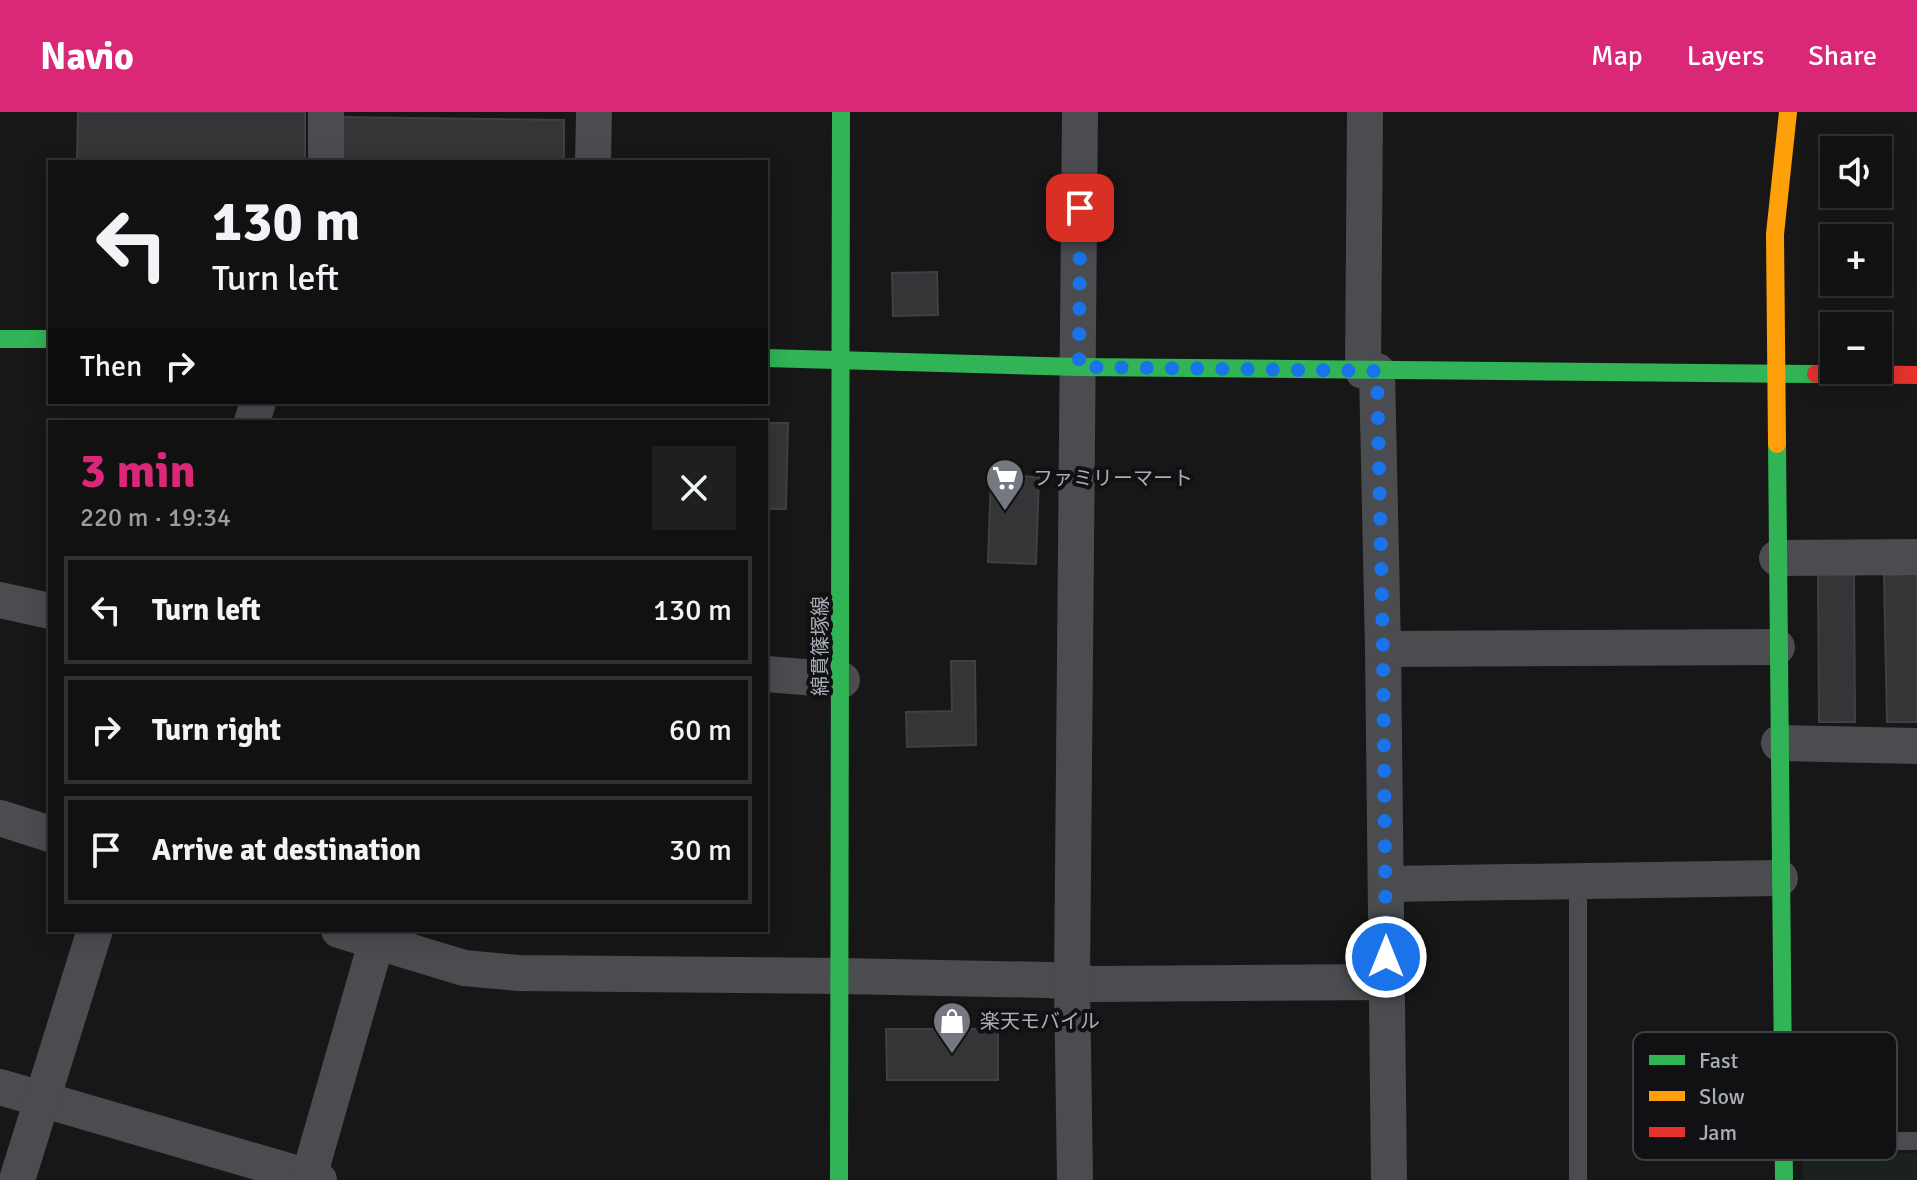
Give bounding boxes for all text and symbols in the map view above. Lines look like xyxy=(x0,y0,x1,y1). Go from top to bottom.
text: Navio xyxy=(40,33,134,80)
text: Map xyxy=(1591,39,1643,73)
text: Layers xyxy=(1687,39,1764,73)
text: Share xyxy=(1808,39,1877,73)
map controls xyxy=(1820,136,1892,384)
button: sound xyxy=(1820,136,1892,208)
pin xyxy=(1046,174,1114,242)
icon: arrive xyxy=(1058,186,1102,230)
text: 130 m xyxy=(212,187,360,256)
icon: left xyxy=(80,192,184,296)
button: + xyxy=(1820,224,1892,296)
text: Turn left xyxy=(212,256,339,301)
button: − xyxy=(1820,312,1892,384)
icon: right xyxy=(158,344,202,388)
text: Then xyxy=(80,348,142,385)
text: 3 min xyxy=(80,442,196,501)
button: close xyxy=(652,446,736,530)
supermarket icon: ファミリーマート xyxy=(984,457,1026,512)
place label: ファミリーマート xyxy=(1033,466,1193,491)
text: 220 m · 19:34 xyxy=(80,502,231,534)
icon: left xyxy=(84,588,128,632)
text: Turn left xyxy=(152,592,261,629)
text: 130 m xyxy=(653,592,732,629)
street label: 綿貫篠塚線 xyxy=(808,596,833,696)
icon: right xyxy=(84,708,128,752)
text: Turn right xyxy=(152,712,281,749)
text: 60 m xyxy=(669,712,732,749)
icon: arrive xyxy=(84,828,128,872)
text: Arrive at destination xyxy=(152,832,421,869)
text: 30 m xyxy=(669,832,732,869)
position arrow xyxy=(1344,915,1428,999)
shop icon: 楽天モバイル xyxy=(931,1000,973,1055)
place label: 楽天モバイル xyxy=(980,1009,1100,1034)
legend xyxy=(1633,1032,1897,1160)
text: Fast xyxy=(1699,1047,1739,1074)
text: Slow xyxy=(1699,1083,1745,1110)
text: Jam xyxy=(1699,1119,1737,1146)

